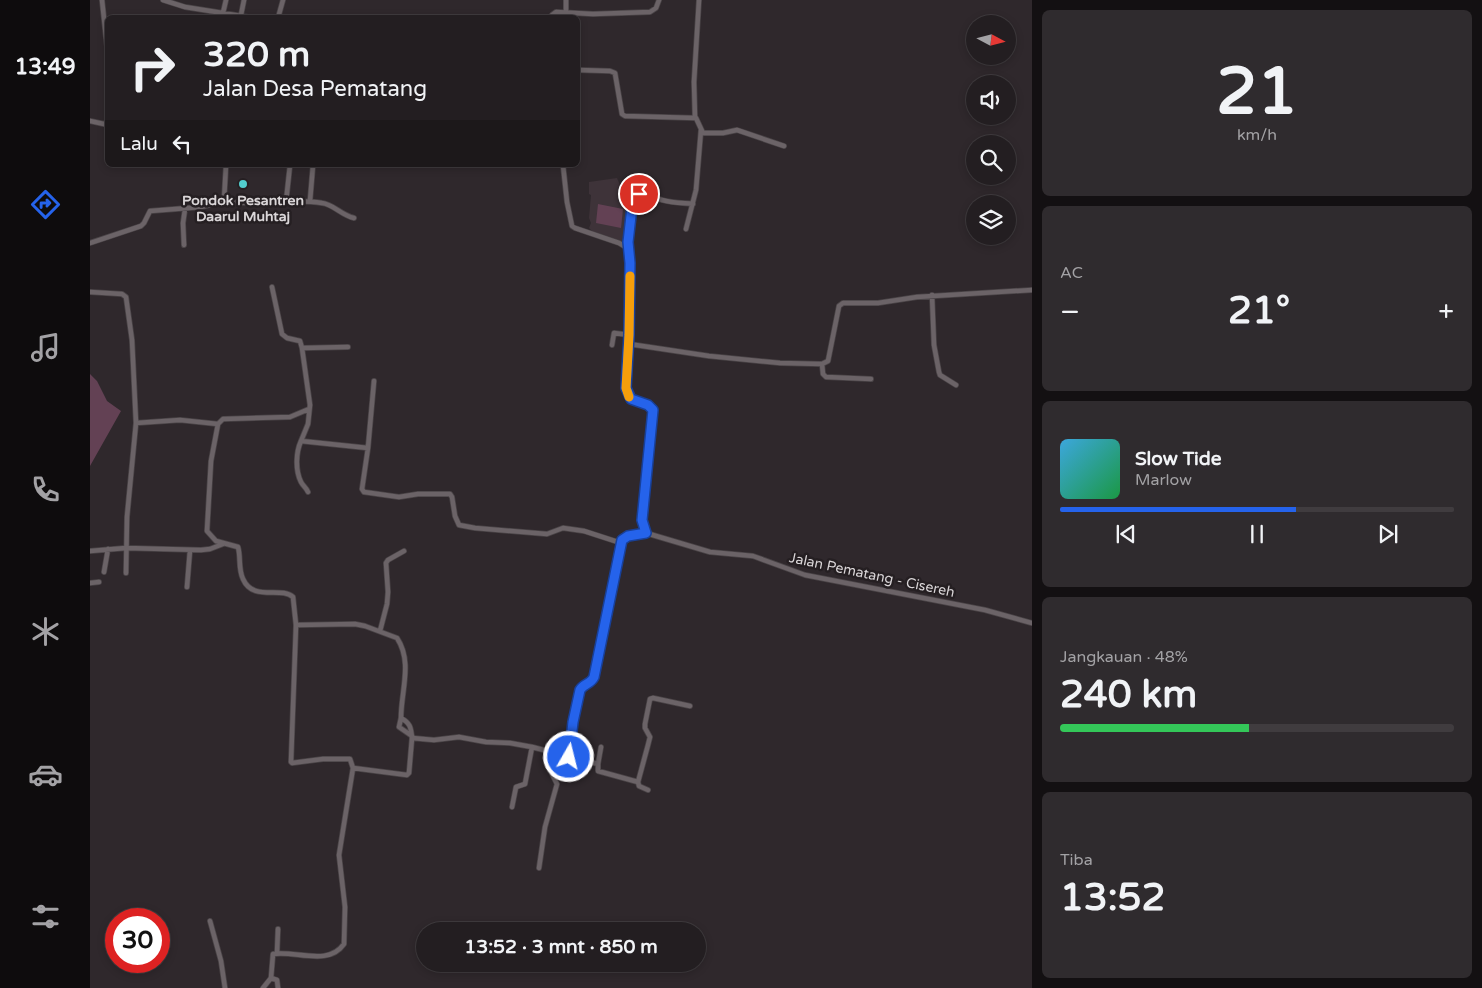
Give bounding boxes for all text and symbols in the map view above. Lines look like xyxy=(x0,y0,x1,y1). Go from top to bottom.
north arrow xyxy=(966,15,1016,65)
map controls xyxy=(966,15,1016,245)
text: 320 m xyxy=(203,34,310,76)
icon: right xyxy=(120,35,185,100)
text: 21 xyxy=(1216,53,1298,132)
text: 13:49 xyxy=(15,54,75,80)
button: sound xyxy=(966,75,1016,125)
text: Jalan Desa Pematang xyxy=(203,76,427,102)
text: km/h xyxy=(1237,125,1277,145)
icon: left xyxy=(168,130,196,158)
text: Lalu xyxy=(120,133,158,155)
button: search xyxy=(966,135,1016,185)
pin xyxy=(618,173,660,215)
marker: Pondok Pesantren Daarul Muhtaj xyxy=(237,178,249,190)
icon: arrive xyxy=(625,180,653,208)
icon: directions xyxy=(28,187,63,222)
place label: Pondok Pesantren Daarul Muhtaj xyxy=(182,192,304,225)
button: layers xyxy=(966,195,1016,245)
text: AC xyxy=(1060,263,1083,283)
text: 21° xyxy=(1228,288,1290,334)
text: − xyxy=(1060,295,1080,329)
text: + xyxy=(1438,295,1454,329)
icon: music xyxy=(28,330,63,365)
text: Slow Tide xyxy=(1135,448,1222,470)
text: Marlow xyxy=(1135,470,1192,490)
icon: phone xyxy=(28,472,63,507)
icon: previous xyxy=(1112,520,1140,548)
icon: pause xyxy=(1243,520,1271,548)
icon: next xyxy=(1374,520,1402,548)
street label: Jalan Pematang - Cisereh xyxy=(788,549,956,601)
icon: climate xyxy=(28,614,63,649)
text: Jangkauan · 48% xyxy=(1060,647,1188,667)
text: 240 km xyxy=(1060,672,1197,718)
position arrow xyxy=(542,730,594,782)
icon: car xyxy=(28,757,63,792)
text: Tiba xyxy=(1060,850,1093,870)
text: 13:52 xyxy=(1060,875,1165,921)
icon: filters xyxy=(28,899,63,934)
speed limit sign: 30 xyxy=(105,908,170,973)
text: 13:52 · 3 mnt · 850 m xyxy=(464,936,658,958)

